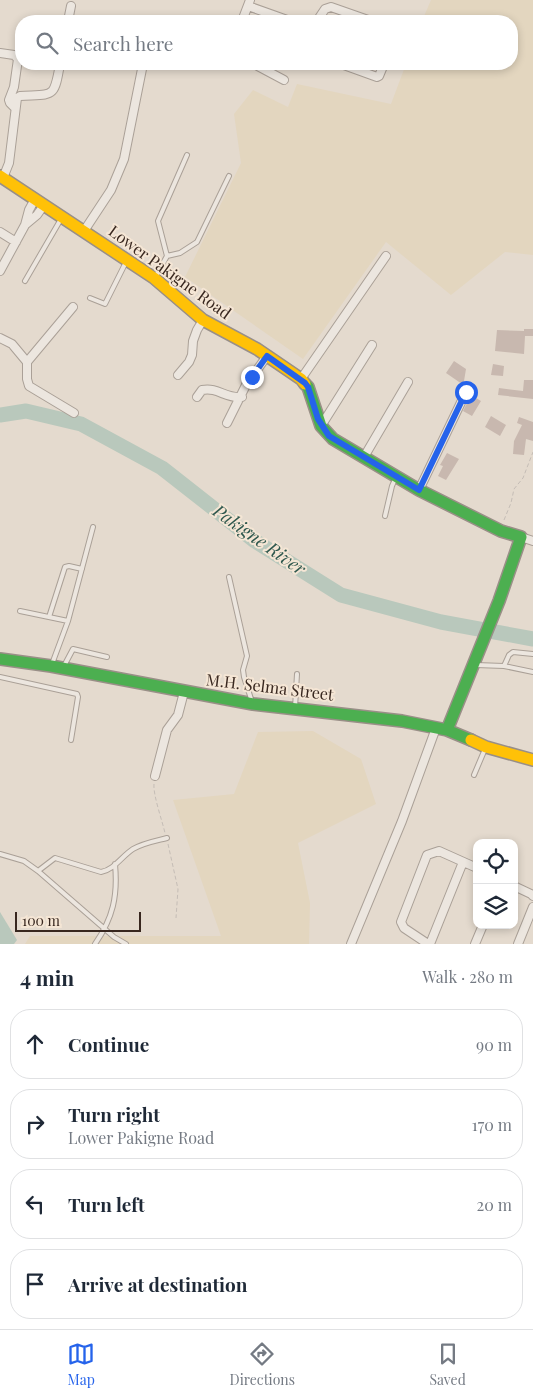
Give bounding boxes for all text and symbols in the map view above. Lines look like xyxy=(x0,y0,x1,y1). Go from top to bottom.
search box xyxy=(15,15,518,70)
icon: search xyxy=(33,29,61,57)
text: Search here xyxy=(73,30,173,56)
street label: Lower Pakigne Road xyxy=(105,220,236,323)
route end xyxy=(241,366,264,389)
route start xyxy=(455,381,478,404)
water label: Pakigne River xyxy=(208,498,312,581)
street label: M.H. Selma Street xyxy=(205,668,335,705)
map controls xyxy=(473,839,518,929)
button: locate xyxy=(473,839,518,884)
button: layers xyxy=(473,884,518,929)
scale bar xyxy=(15,909,141,932)
text: 100 m xyxy=(22,911,60,930)
text: 4 min xyxy=(20,963,74,991)
text: Walk · 280 m xyxy=(422,966,513,987)
icon: ahead xyxy=(21,1030,49,1058)
text: Continue xyxy=(68,1031,149,1057)
text: 90 m xyxy=(476,1034,512,1055)
text: Turn right xyxy=(68,1101,160,1127)
icon: right xyxy=(21,1110,49,1138)
text: 170 m xyxy=(472,1114,512,1135)
text: Lower Pakigne Road xyxy=(68,1127,214,1148)
icon: left xyxy=(21,1190,49,1218)
text: Turn left xyxy=(68,1191,145,1217)
text: 20 m xyxy=(477,1194,512,1215)
icon: arrive xyxy=(21,1270,49,1298)
text: Arrive at destination xyxy=(68,1271,248,1297)
tab: Map xyxy=(67,1340,95,1389)
tab: Directions xyxy=(230,1340,295,1389)
tab: Saved xyxy=(429,1340,466,1389)

